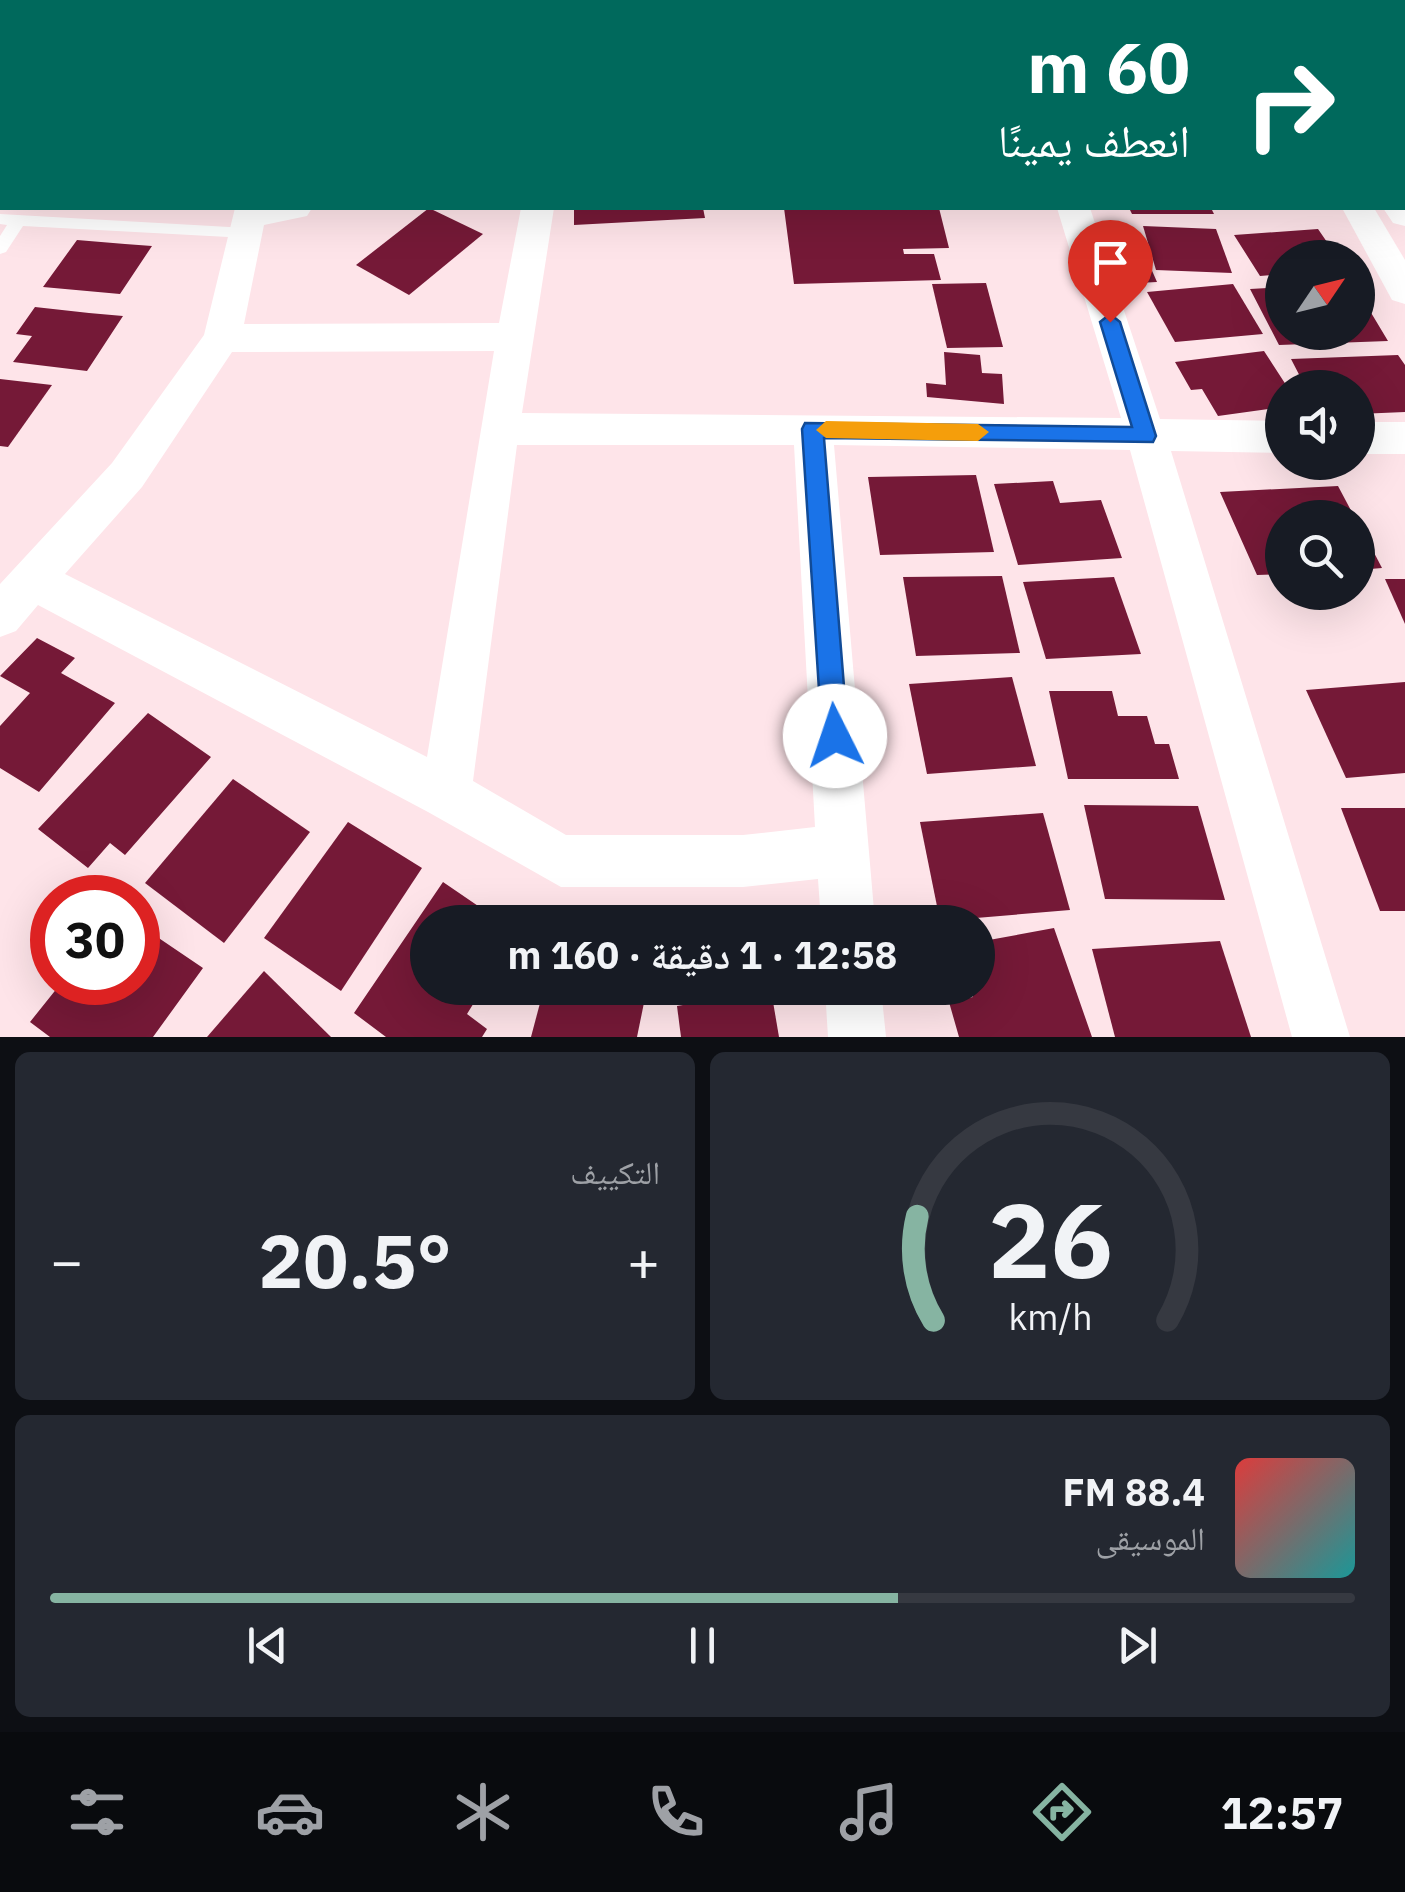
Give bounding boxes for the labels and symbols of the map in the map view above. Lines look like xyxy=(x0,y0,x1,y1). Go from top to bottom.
pin xyxy=(1068,220,1153,323)
north arrow xyxy=(1265,240,1375,350)
position arrow xyxy=(783,684,887,788)
speed limit sign: 30 xyxy=(30,875,160,1005)

